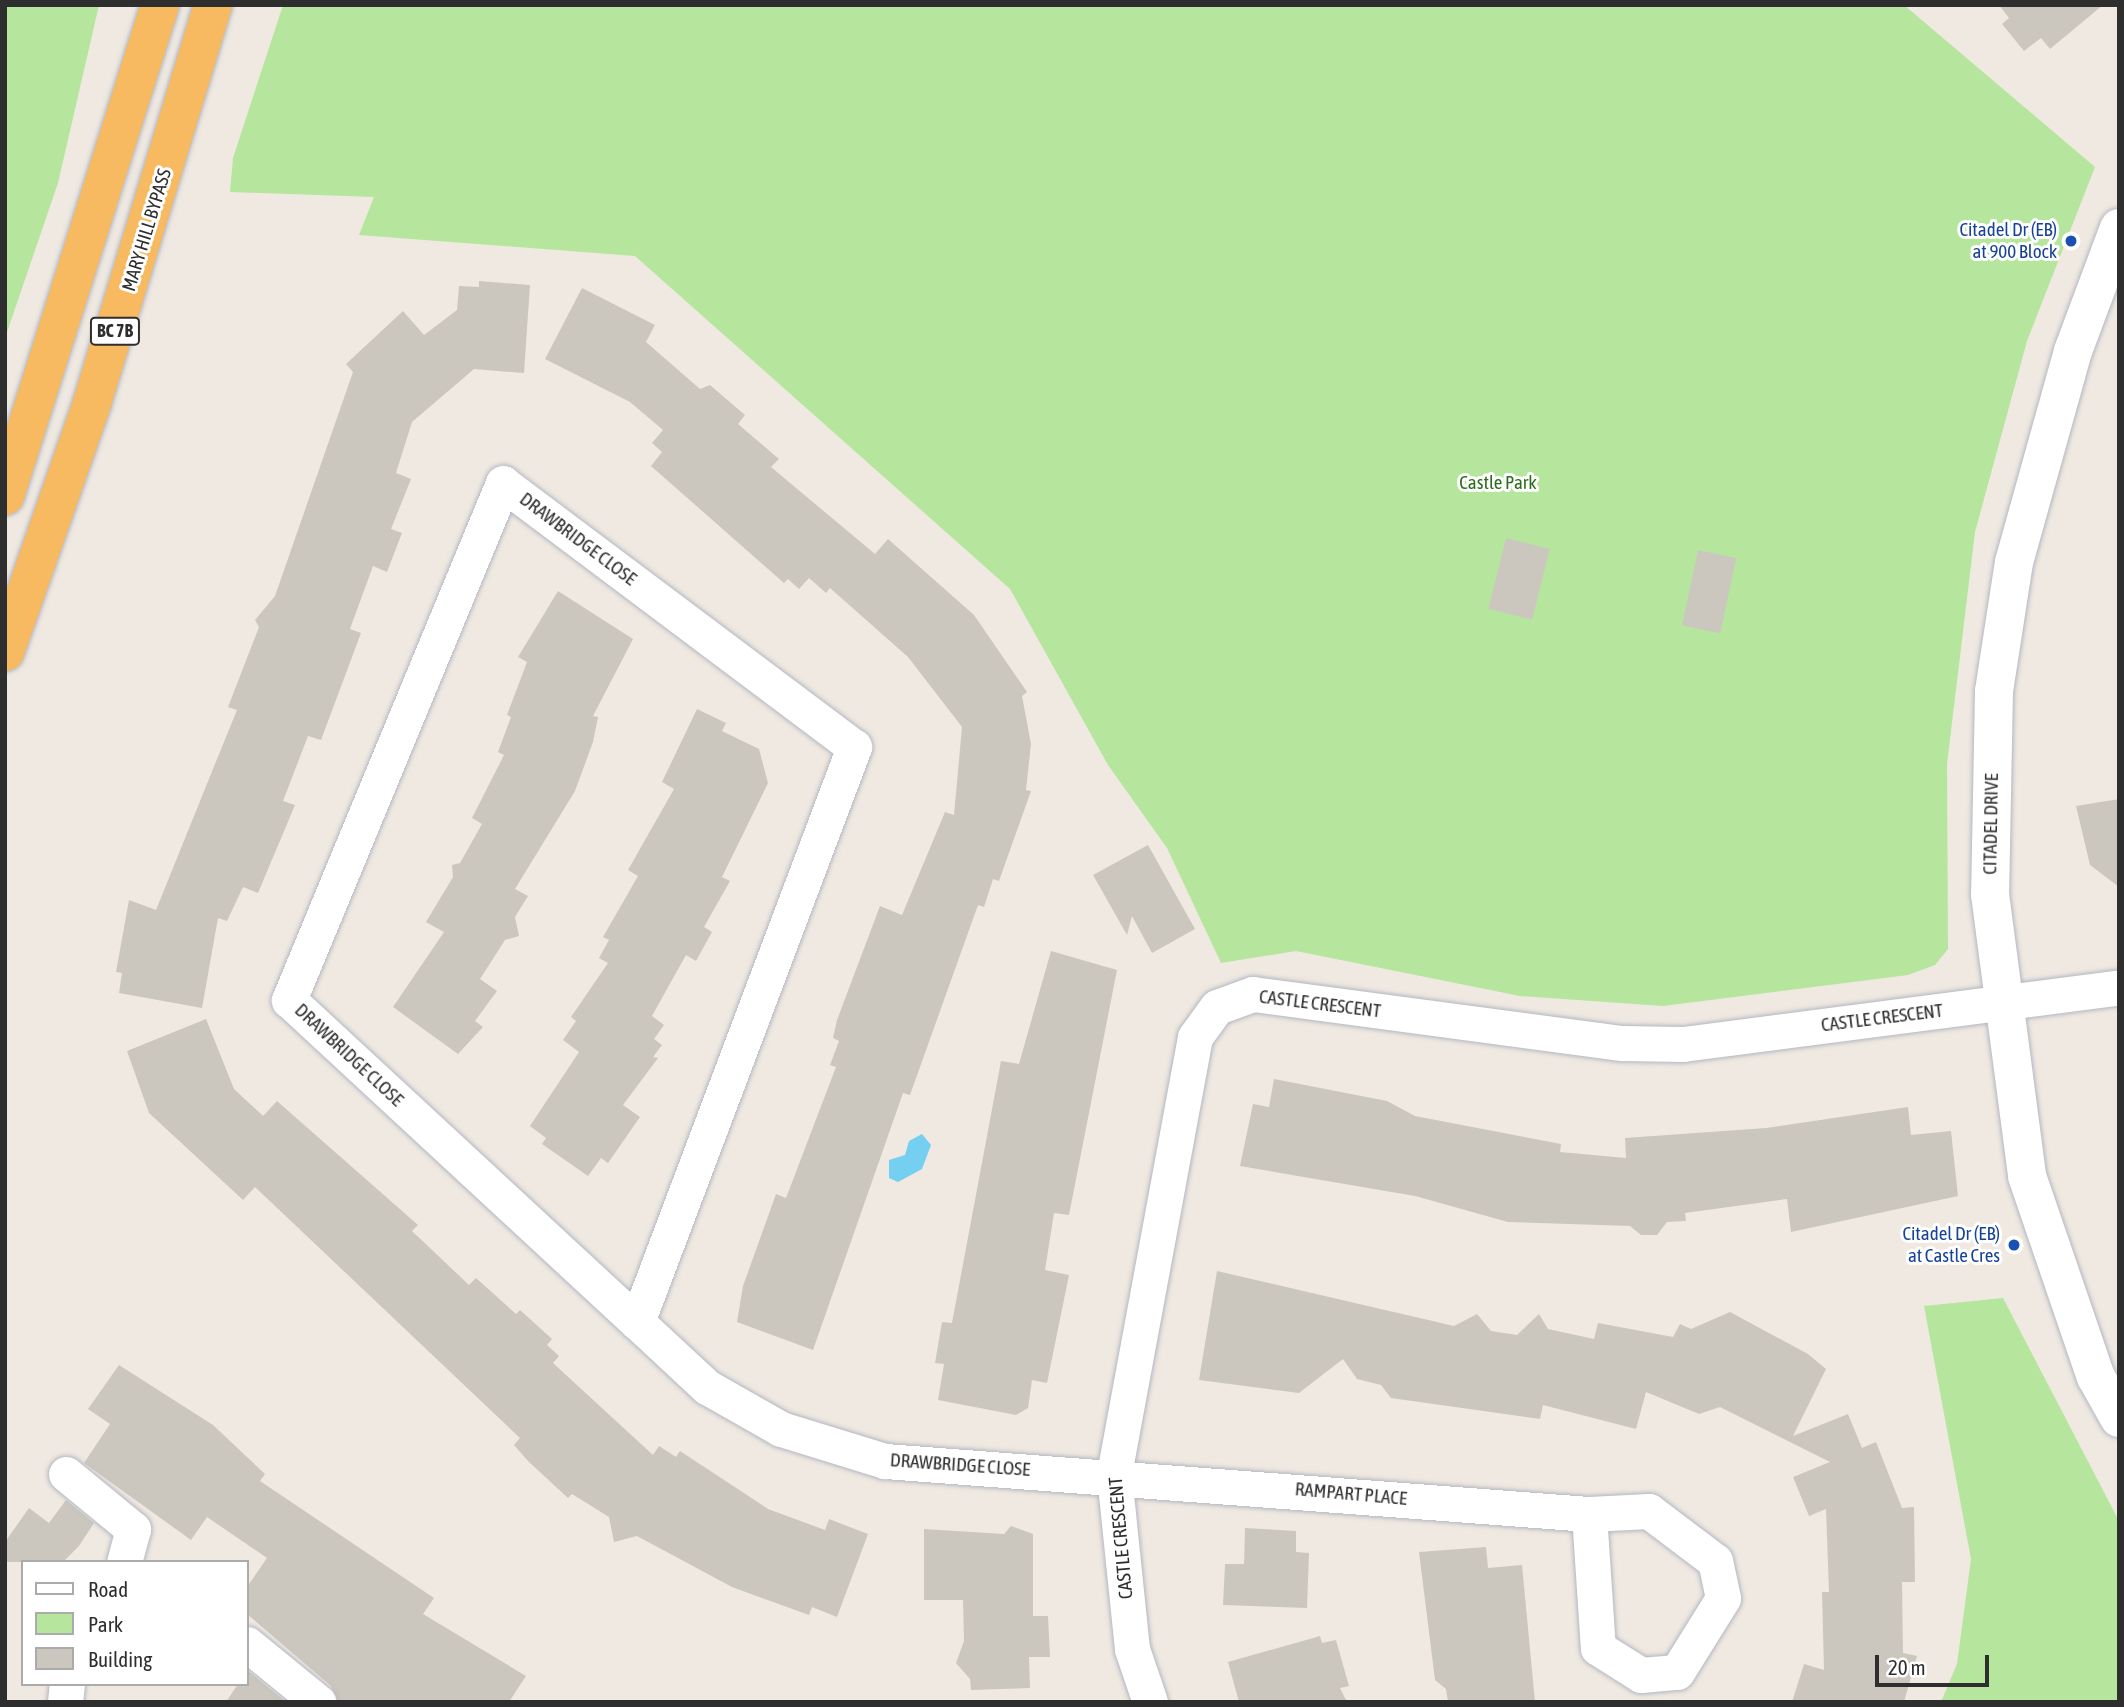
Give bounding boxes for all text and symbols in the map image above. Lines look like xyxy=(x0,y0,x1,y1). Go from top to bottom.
street label: MARY HILL BYPASS xyxy=(118,166,176,294)
place label: Citadel Dr (EB) at 900 Block xyxy=(1959,219,2057,263)
marker: Citadel Dr (EB) at 900 Block xyxy=(2063,233,2079,249)
road number: BC 7B xyxy=(89,316,141,346)
park label: Castle Park xyxy=(1459,472,1537,494)
street label: DRAWBRIDGE CLOSE xyxy=(515,488,641,590)
street label: CITADEL DRIVE xyxy=(1979,773,2003,875)
street label: CASTLE CRESCENT xyxy=(1258,985,1382,1023)
street label: DRAWBRIDGE CLOSE xyxy=(290,999,408,1111)
street label: CASTLE CRESCENT xyxy=(1820,999,1944,1037)
place label: Citadel Dr (EB) at Castle Cres xyxy=(1902,1223,2000,1267)
marker: Citadel Dr (EB) at Castle Cres xyxy=(2006,1237,2022,1253)
street label: DRAWBRIDGE CLOSE xyxy=(889,1449,1031,1481)
street label: CASTLE CRESCENT xyxy=(1104,1476,1138,1600)
street label: RAMPART PLACE xyxy=(1294,1478,1408,1510)
legend xyxy=(21,1560,248,1686)
text: Road xyxy=(88,1577,128,1601)
text: Park xyxy=(88,1612,123,1636)
scale bar xyxy=(1879,1640,1993,1684)
text: Building xyxy=(88,1647,152,1671)
text: 20 m xyxy=(1888,1655,1926,1679)

